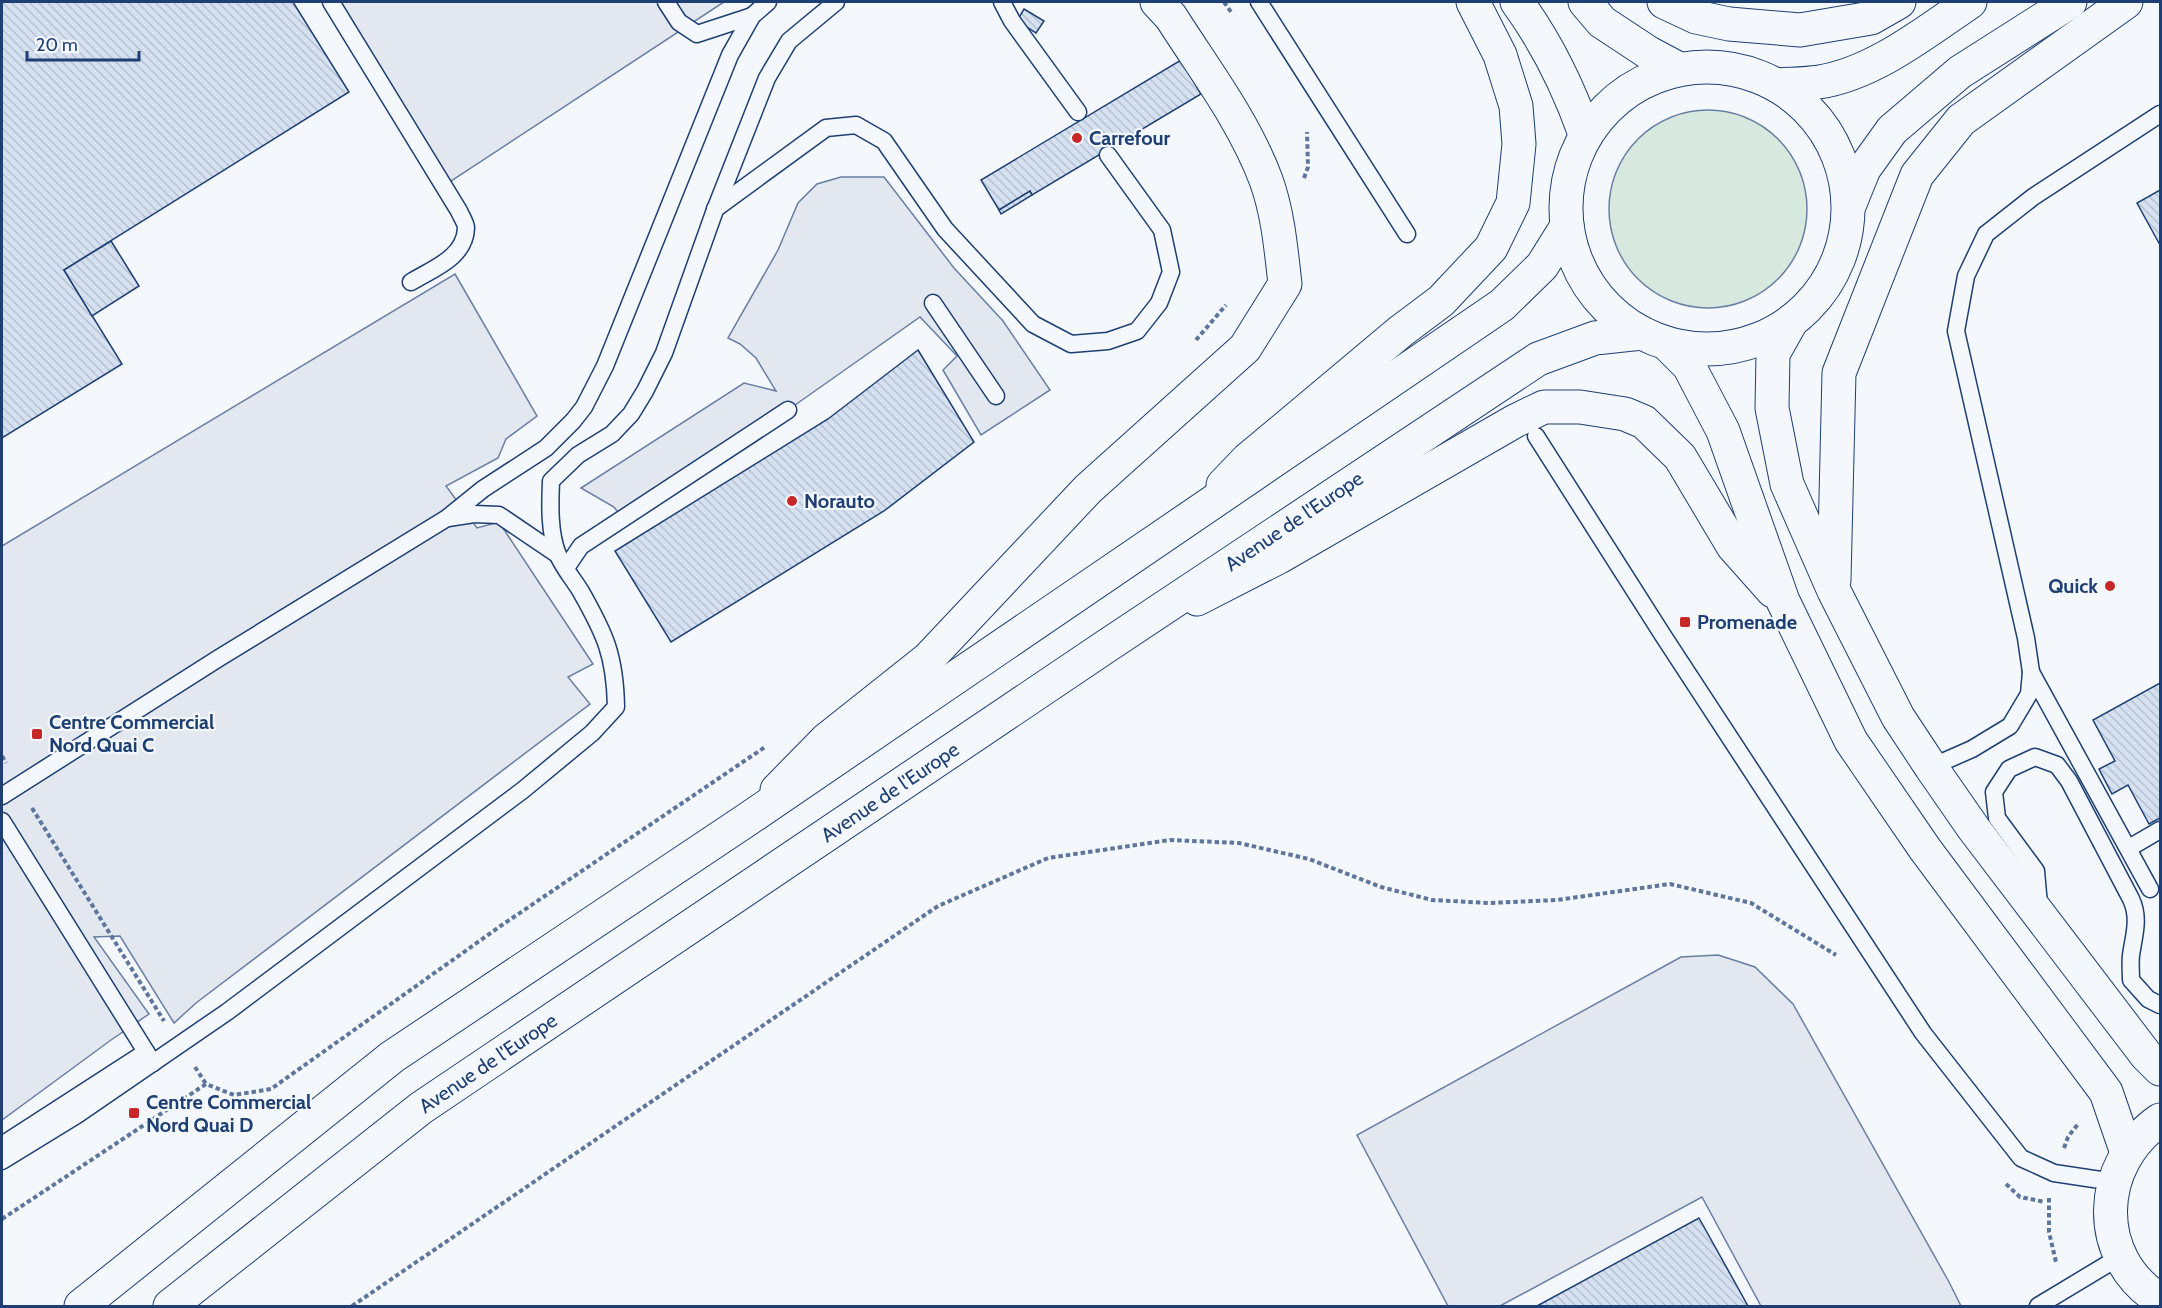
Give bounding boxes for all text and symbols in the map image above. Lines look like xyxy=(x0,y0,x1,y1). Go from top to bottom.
scale bar xyxy=(27,24,140,62)
text: 20 m xyxy=(36,34,78,56)
place label: Carrefour xyxy=(1089,126,1171,150)
marker: Carrefour xyxy=(1070,131,1084,145)
street label: Avenue de l'Europe xyxy=(1220,466,1368,576)
place label: Norauto xyxy=(804,489,875,513)
marker: Norauto xyxy=(785,494,799,508)
place label: Quick xyxy=(2048,574,2098,598)
marker: Quick xyxy=(2103,579,2117,593)
place label: Promenade xyxy=(1697,610,1797,634)
marker: Promenade xyxy=(1678,615,1692,629)
place label: Centre Commercial Nord Quai C xyxy=(49,710,214,757)
marker: Centre Commercial Nord Quai C xyxy=(30,727,44,741)
street label: Avenue de l'Europe xyxy=(816,737,964,847)
street label: Avenue de l'Europe xyxy=(414,1008,562,1118)
place label: Centre Commercial Nord Quai D xyxy=(146,1090,311,1137)
marker: Centre Commercial Nord Quai D xyxy=(127,1106,141,1120)

